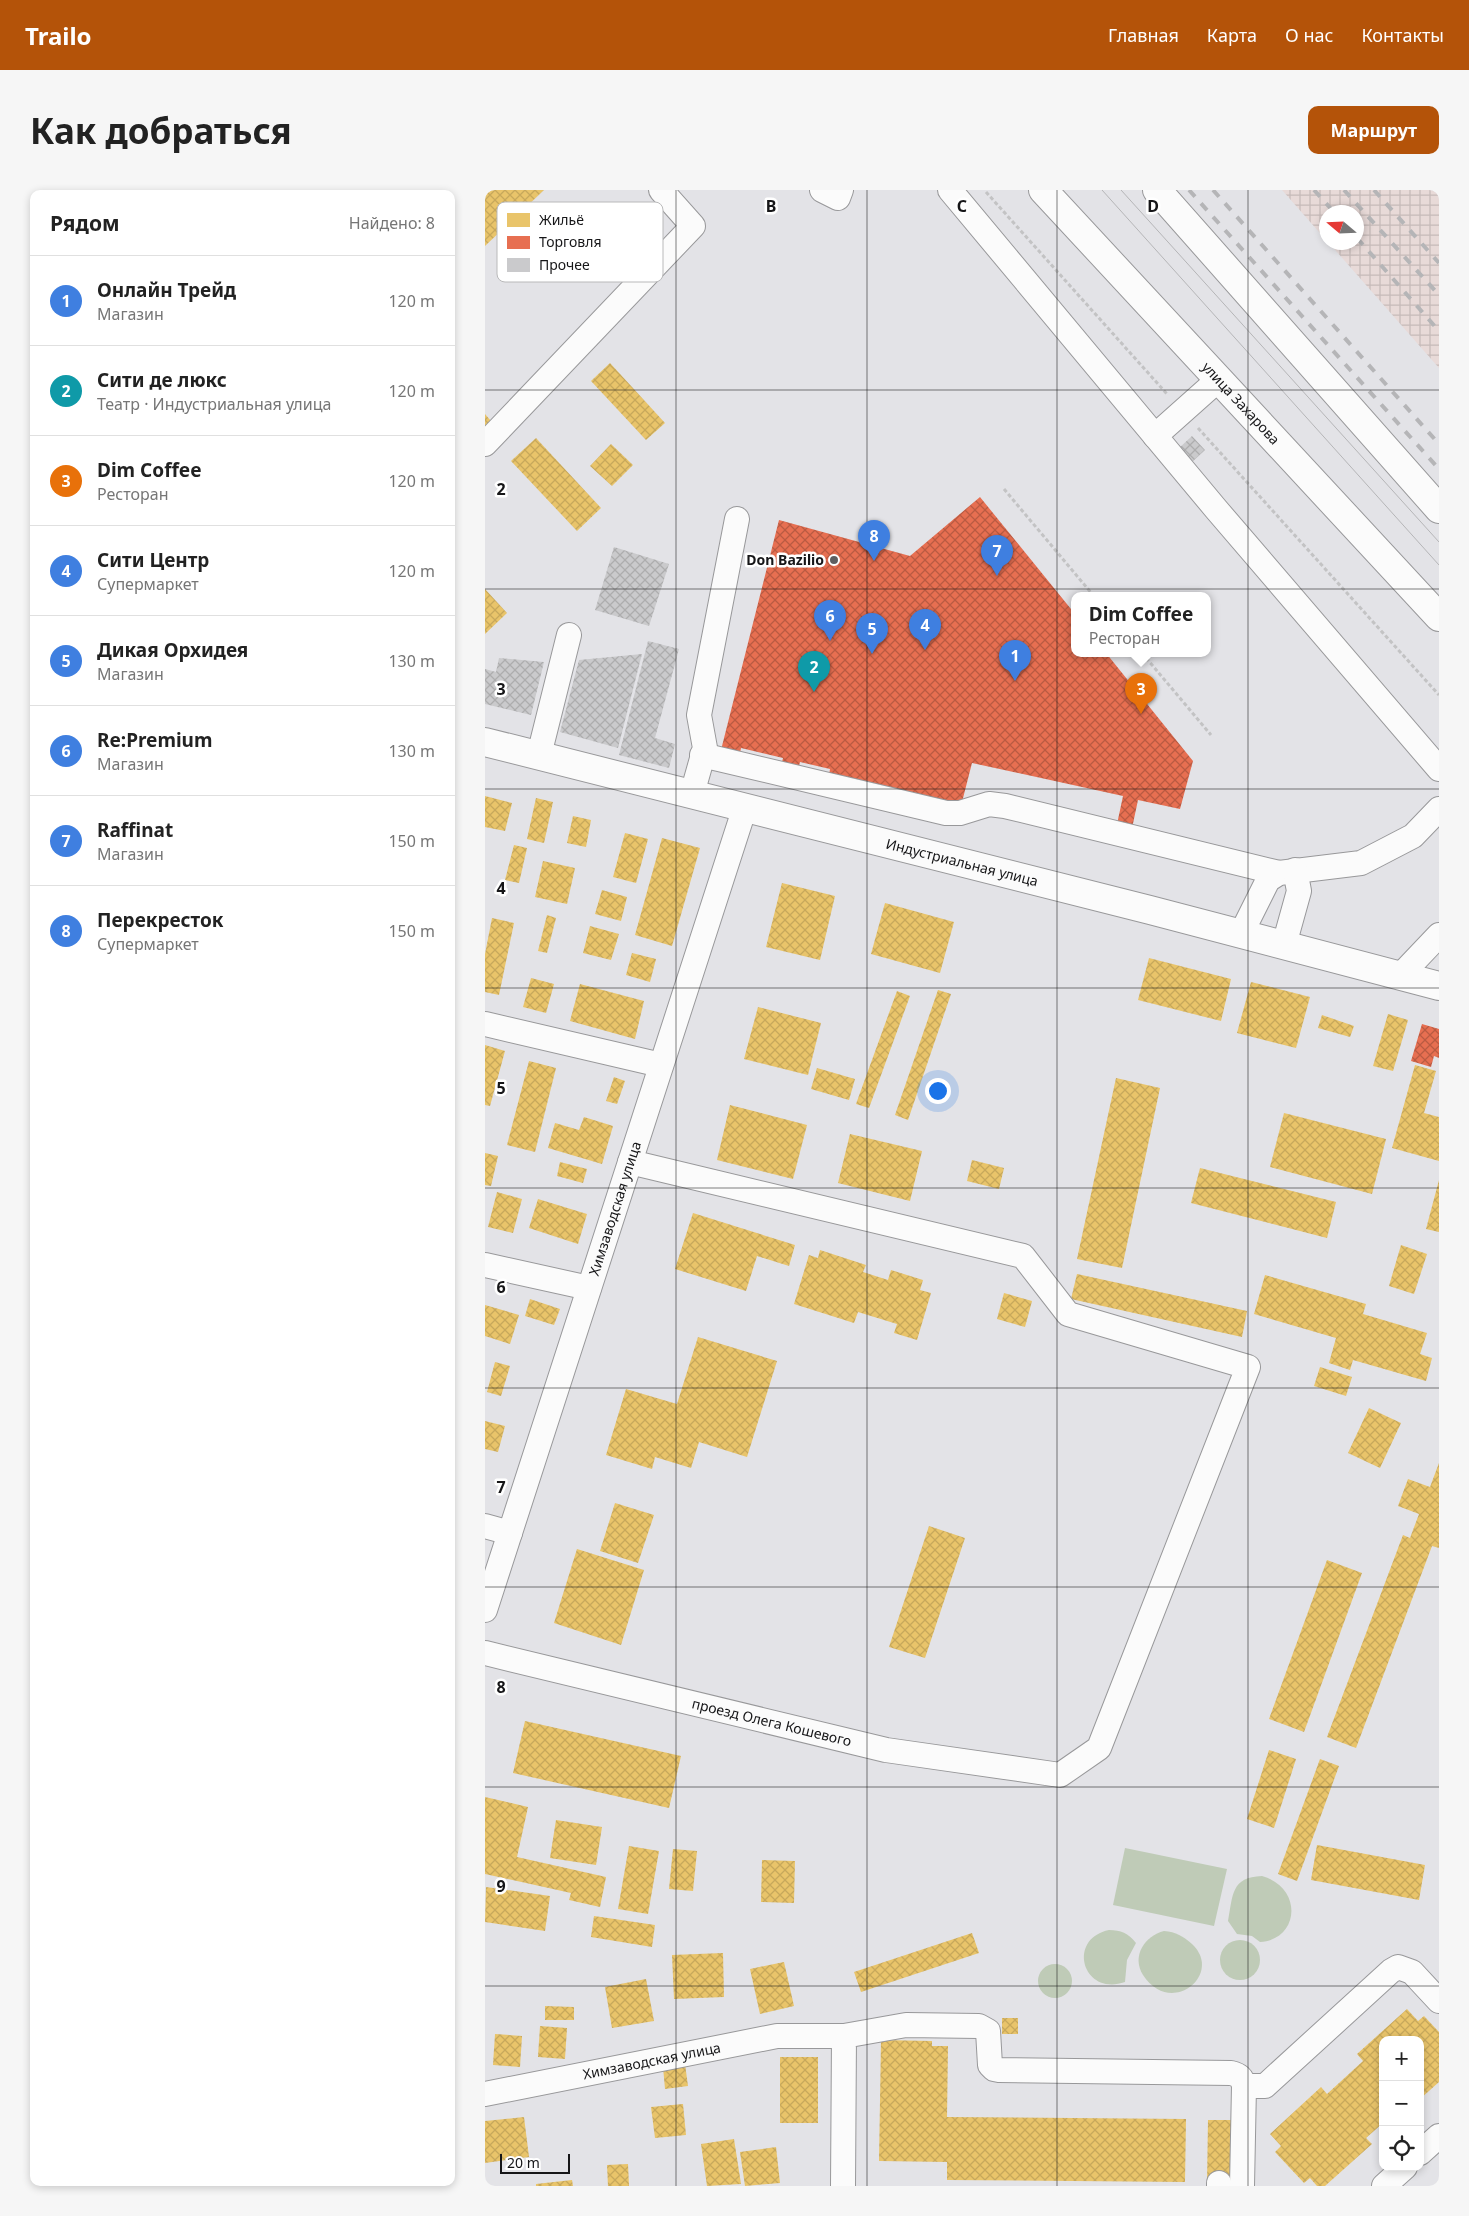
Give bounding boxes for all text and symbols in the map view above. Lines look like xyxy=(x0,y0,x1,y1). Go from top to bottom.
text: Trailo xyxy=(25,19,92,52)
text: Главная xyxy=(1108,23,1179,47)
text: Карта xyxy=(1207,23,1257,47)
text: О нас xyxy=(1285,23,1333,47)
text: Контакты xyxy=(1361,23,1444,47)
button: Маршрут xyxy=(1308,106,1439,154)
text: Как добраться xyxy=(30,107,292,154)
text: B xyxy=(766,195,776,217)
text: C xyxy=(957,195,967,217)
text: D xyxy=(1147,195,1159,217)
legend xyxy=(497,202,663,282)
north arrow xyxy=(1319,205,1364,250)
text: Рядом xyxy=(50,209,120,237)
text: Жильё xyxy=(539,210,584,229)
text: Найдено: 8 xyxy=(349,212,435,234)
text: Торговля xyxy=(539,232,602,251)
text: Прочее xyxy=(539,255,590,274)
text: Онлайн Трейд xyxy=(97,277,236,303)
text: 1 xyxy=(61,290,71,312)
text: 120 m xyxy=(388,290,435,312)
text: Магазин xyxy=(97,303,164,325)
street label: улица Захарова xyxy=(1198,358,1284,448)
text: Сити де люкс xyxy=(97,367,227,393)
text: 2 xyxy=(61,380,71,402)
text: 120 m xyxy=(388,380,435,402)
text: Театр · Индустриальная улица xyxy=(97,393,331,415)
text: Dim Coffee xyxy=(97,457,201,483)
text: 3 xyxy=(61,470,71,492)
text: 120 m xyxy=(388,470,435,492)
text: 2 xyxy=(496,478,506,500)
text: Ресторан xyxy=(97,483,168,505)
pin: 8 xyxy=(858,520,890,561)
pin: 7 xyxy=(981,535,1013,576)
text: Сити Центр xyxy=(97,547,209,573)
place label: Don Bazilio xyxy=(746,550,824,569)
marker: Don Bazilio xyxy=(828,554,840,566)
text: 4 xyxy=(61,560,71,582)
text: 120 m xyxy=(388,560,435,582)
text: Супермаркет xyxy=(97,573,199,595)
popup xyxy=(1071,592,1211,657)
pin: 6 xyxy=(814,600,846,641)
text: Dim Coffee xyxy=(1089,601,1193,627)
pin: 4 xyxy=(909,609,941,650)
pin: 5 xyxy=(856,613,888,654)
text: Ресторан xyxy=(1089,627,1160,649)
text: Дикая Орхидея xyxy=(97,637,248,663)
pin: 1 xyxy=(999,640,1031,681)
text: 5 xyxy=(61,650,71,672)
text: 130 m xyxy=(388,650,435,672)
pin: 2 xyxy=(798,651,830,692)
text: Магазин xyxy=(97,663,164,685)
pin: 3 xyxy=(1125,673,1157,714)
text: 3 xyxy=(496,678,506,700)
text: Re:Premium xyxy=(97,727,212,753)
text: 6 xyxy=(61,740,71,762)
text: 130 m xyxy=(388,740,435,762)
text: Магазин xyxy=(97,753,164,775)
text: Raffinat xyxy=(97,817,173,843)
text: 7 xyxy=(61,830,71,852)
text: 150 m xyxy=(388,830,435,852)
street label: Индустриальная улица xyxy=(884,834,1040,890)
text: Магазин xyxy=(97,843,164,865)
text: 4 xyxy=(496,877,506,899)
text: Перекресток xyxy=(97,907,223,933)
text: 8 xyxy=(61,920,71,942)
text: 150 m xyxy=(388,920,435,942)
text: Супермаркет xyxy=(97,933,199,955)
text: 5 xyxy=(496,1077,506,1099)
your location xyxy=(925,1078,951,1104)
street label: Химзаводская улица xyxy=(584,1139,645,1278)
text: 6 xyxy=(496,1276,506,1298)
text: 7 xyxy=(496,1476,506,1498)
text: 8 xyxy=(496,1676,506,1698)
street label: проезд Олега Кошевого xyxy=(690,1693,854,1750)
text: 9 xyxy=(496,1875,506,1897)
map controls xyxy=(1379,2036,1424,2171)
button: + xyxy=(1379,2036,1424,2081)
street label: Химзаводская улица xyxy=(581,2037,722,2083)
button: − xyxy=(1379,2081,1424,2126)
button: locate xyxy=(1379,2126,1424,2171)
scale bar xyxy=(500,2151,570,2174)
text: 20 m xyxy=(507,2153,540,2172)

